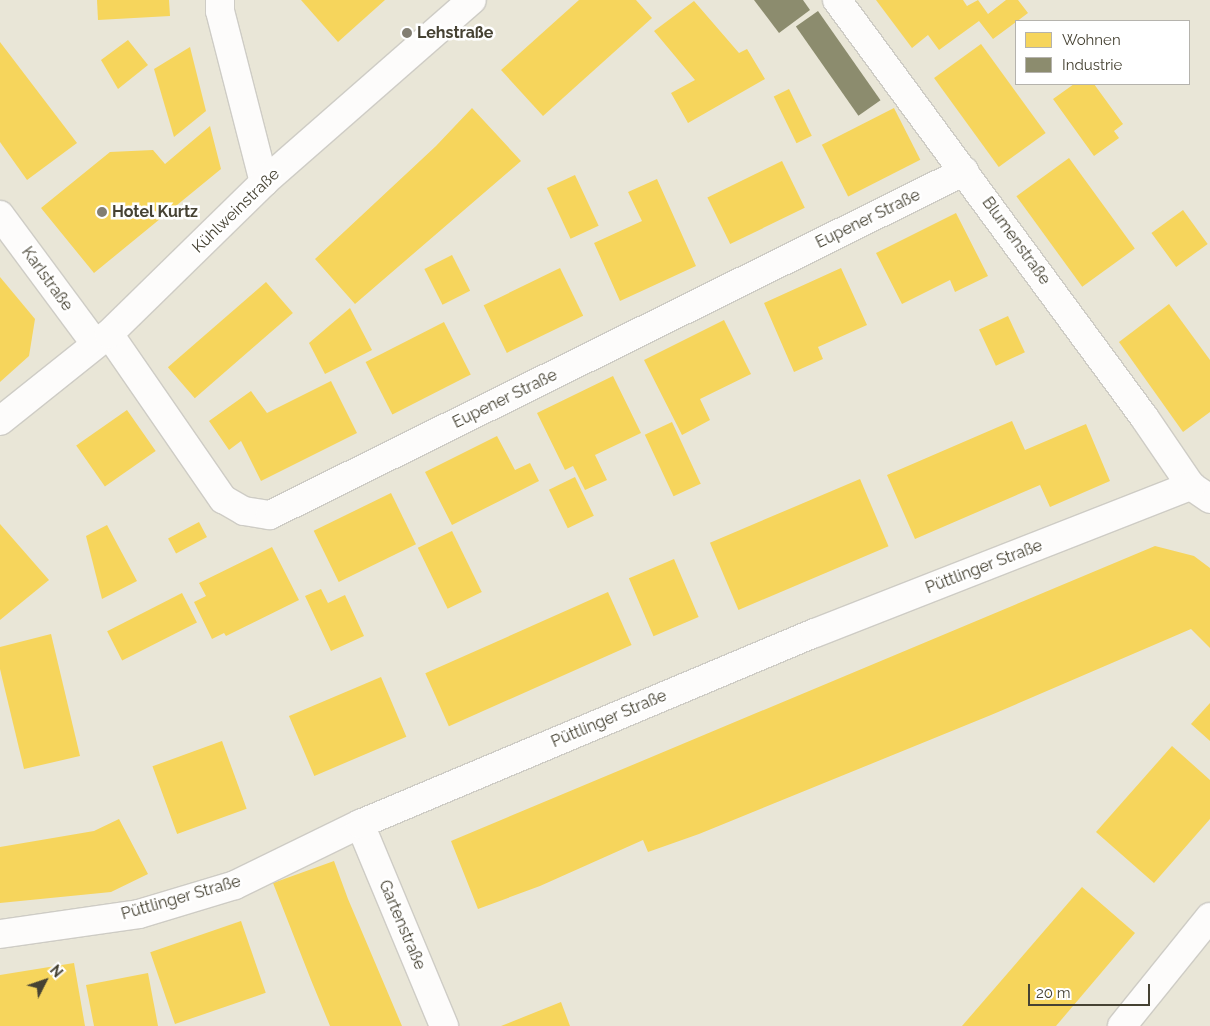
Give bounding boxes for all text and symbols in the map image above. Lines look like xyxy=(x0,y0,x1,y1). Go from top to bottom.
legend xyxy=(1015,20,1190,85)
place label: Lehstraße xyxy=(417,23,493,43)
marker: Lehstraße xyxy=(401,27,413,39)
text: Wohnen xyxy=(1062,31,1121,49)
text: Industrie xyxy=(1062,56,1122,74)
street label: Kühlweinstraße xyxy=(189,165,283,257)
street label: Eupener Straße xyxy=(812,185,924,253)
street label: Blumenstraße xyxy=(978,193,1054,289)
place label: Hotel Kurtz xyxy=(112,202,198,222)
marker: Hotel Kurtz xyxy=(96,206,108,218)
street label: Karlstraße xyxy=(17,243,77,315)
street label: Eupener Straße xyxy=(449,365,561,433)
street label: Püttlinger Straße xyxy=(923,536,1045,598)
street label: Püttlinger Straße xyxy=(548,686,670,752)
street label: Püttlinger Straße xyxy=(119,872,243,924)
street label: Gartenstraße xyxy=(375,877,429,973)
north arrow xyxy=(20,956,70,1006)
text: N xyxy=(47,962,66,980)
scale bar xyxy=(1030,974,1152,1006)
text: 20 m xyxy=(1036,984,1071,1002)

